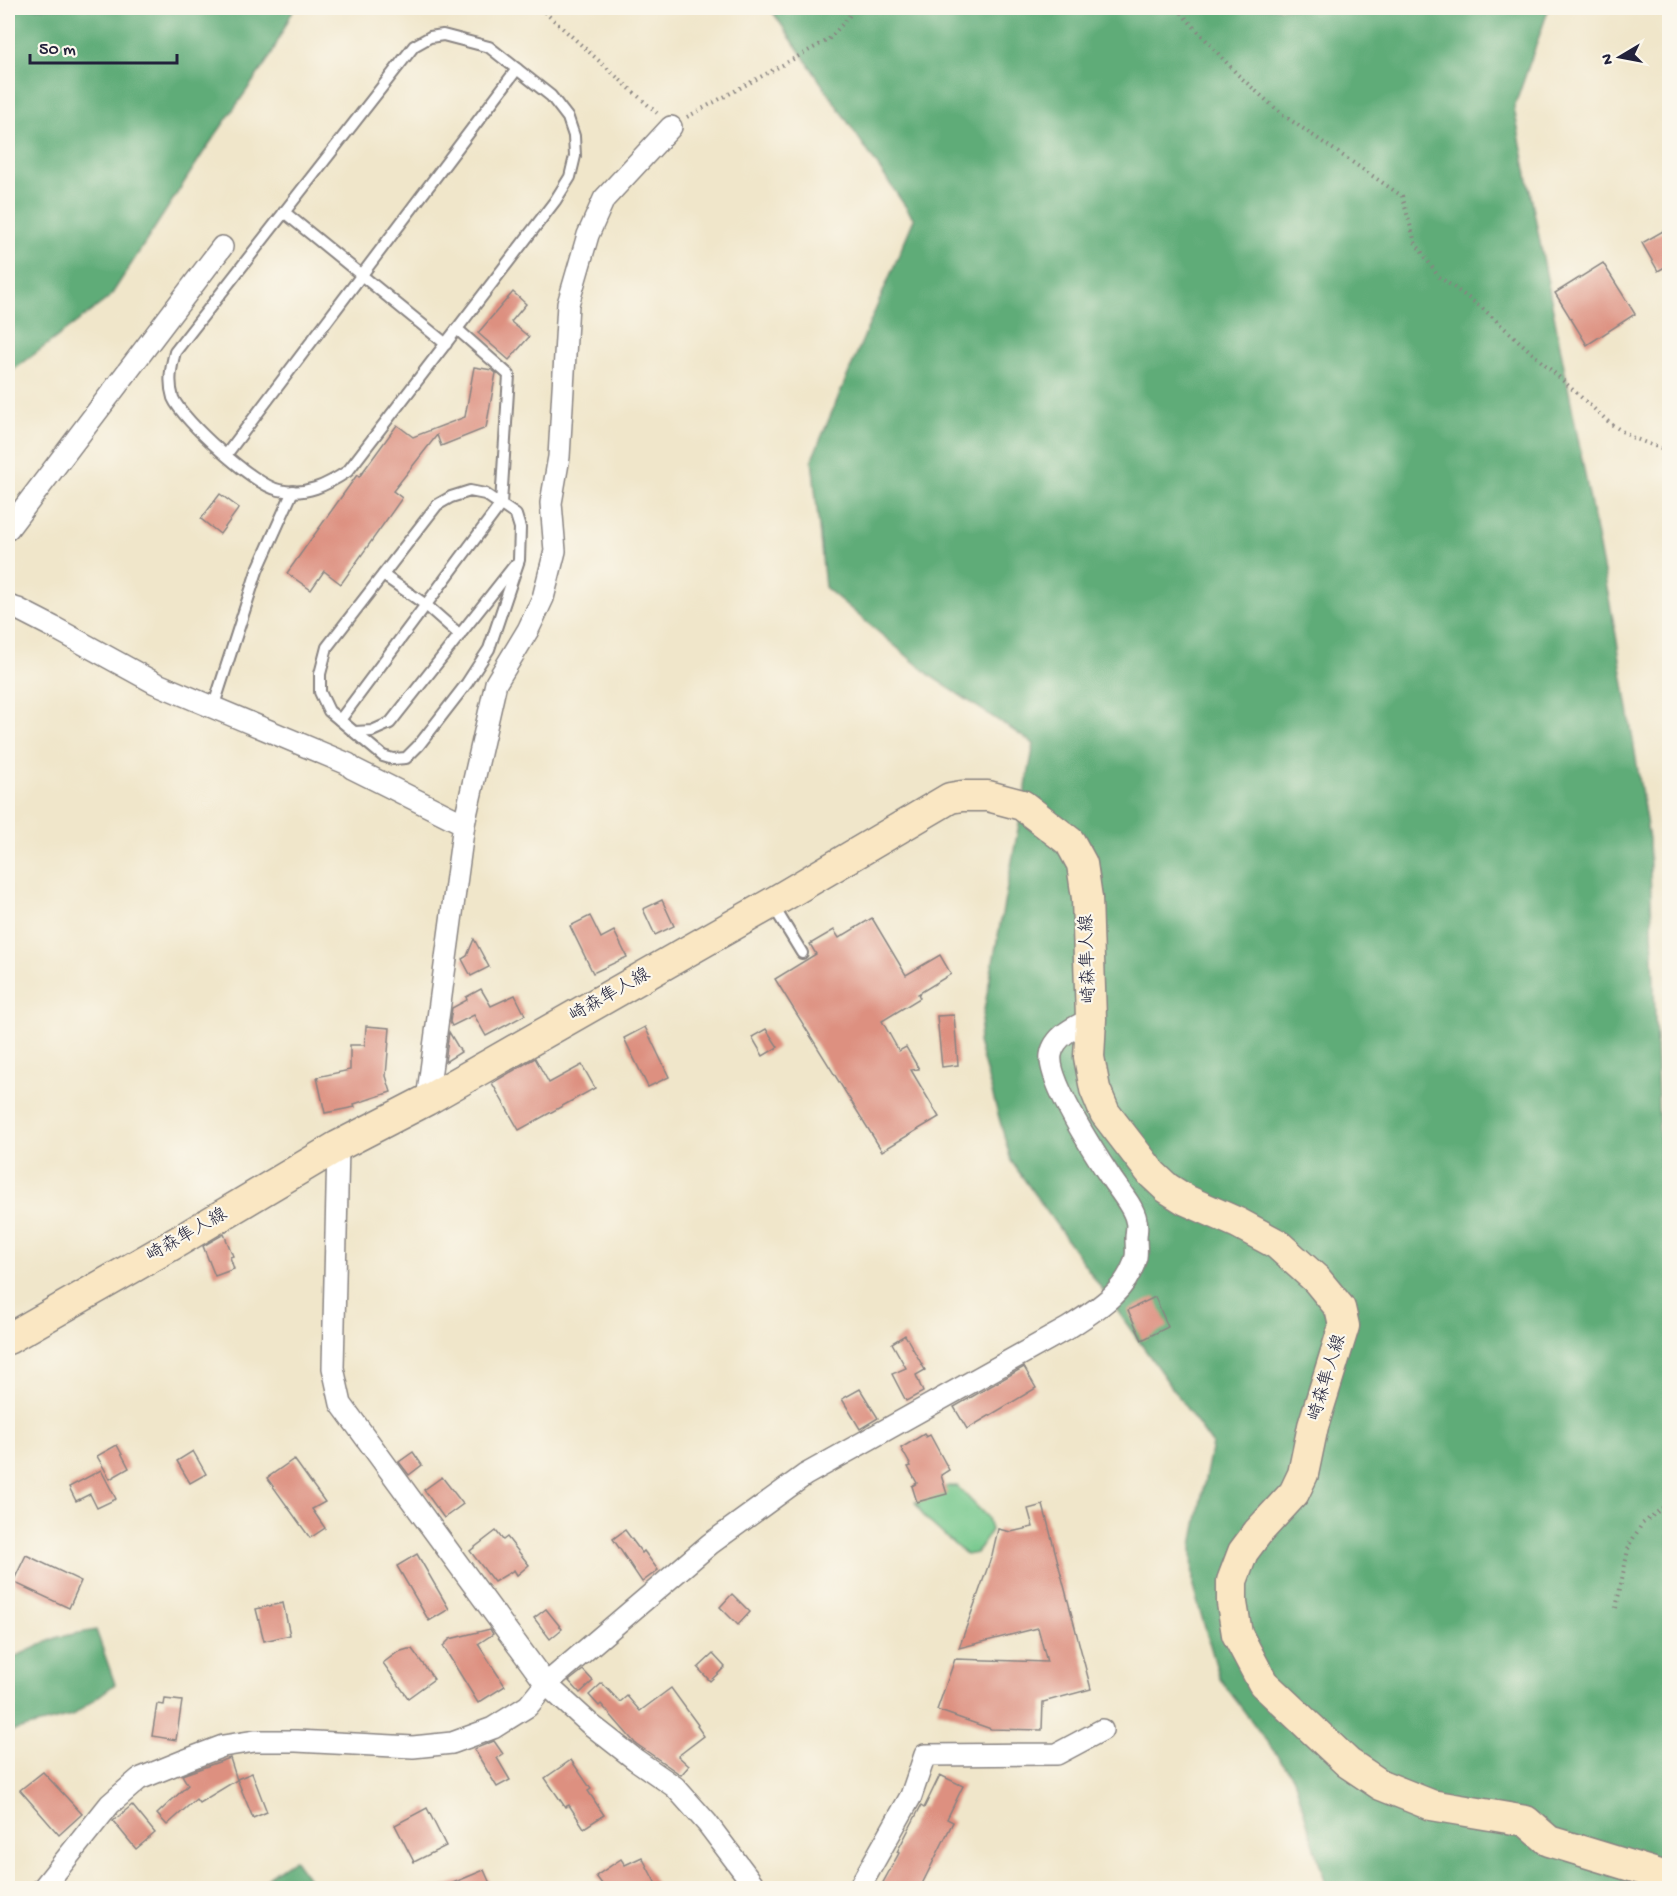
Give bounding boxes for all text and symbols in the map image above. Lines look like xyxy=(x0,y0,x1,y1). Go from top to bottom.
scale bar xyxy=(30,27,177,65)
north arrow xyxy=(1590,27,1650,87)
text: 50 m xyxy=(39,40,76,61)
text: N xyxy=(1598,52,1619,66)
street label: 崎森隼人線 xyxy=(1076,914,1101,1004)
street label: 崎森隼人線 xyxy=(565,964,654,1028)
street label: 崎森隼人線 xyxy=(142,1204,231,1268)
street label: 崎森隼人線 xyxy=(1304,1332,1351,1424)

